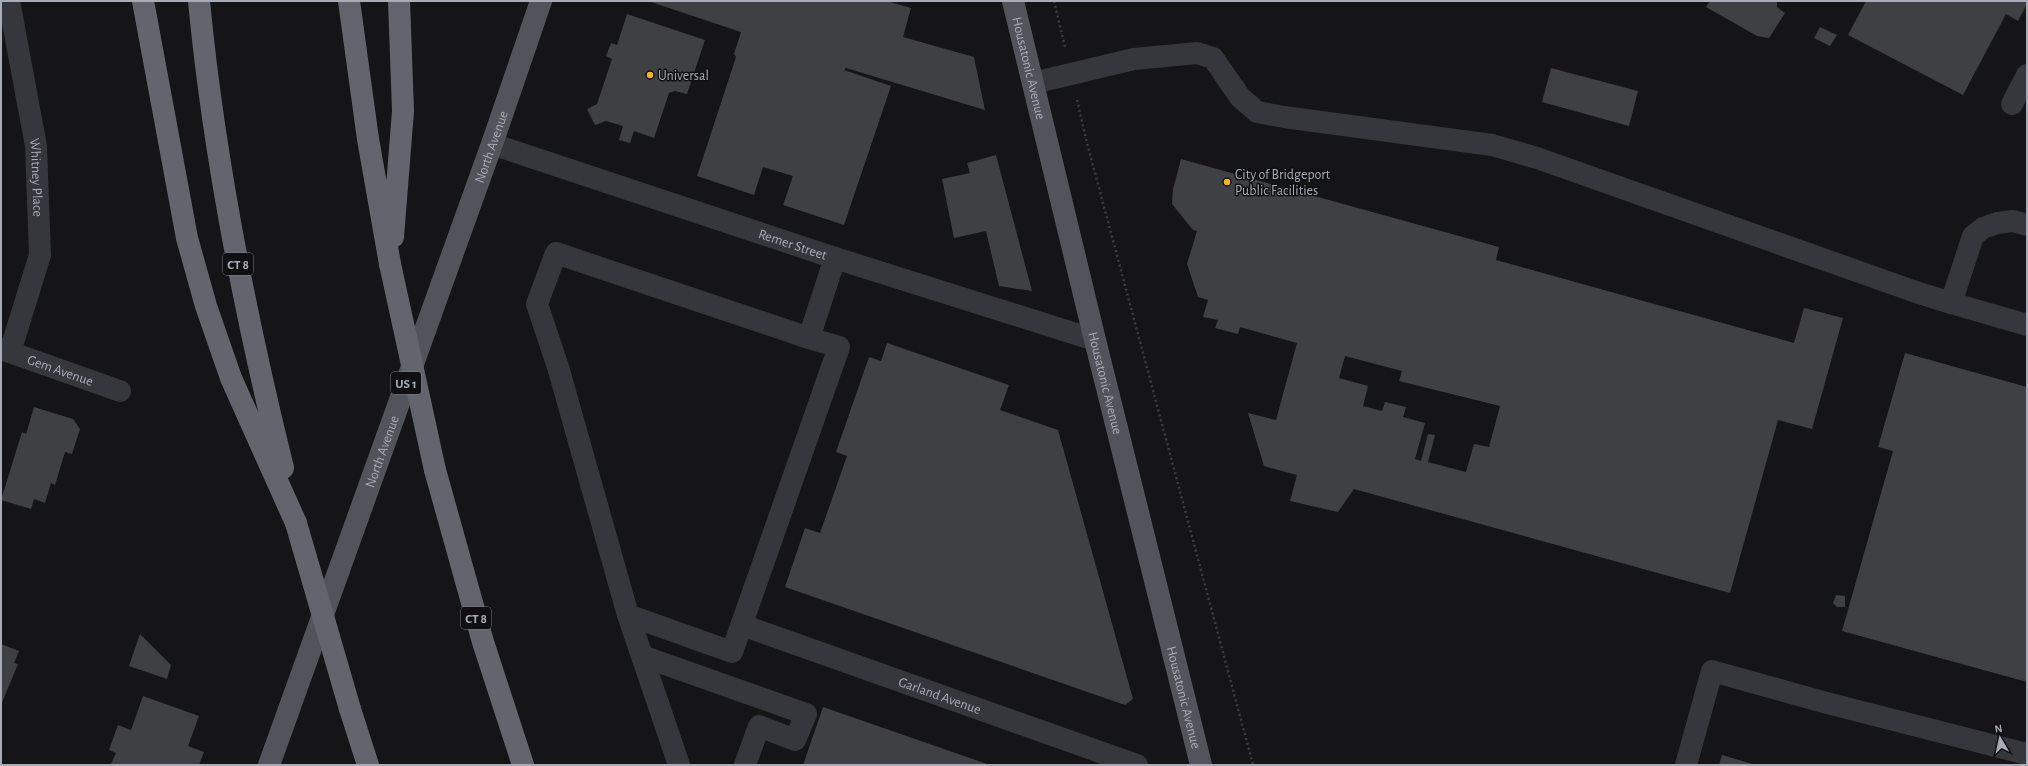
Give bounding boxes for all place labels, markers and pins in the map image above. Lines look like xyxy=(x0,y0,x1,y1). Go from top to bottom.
place label: Universal xyxy=(658,69,709,83)
marker: Universal xyxy=(645,70,655,80)
place label: City of Bridgeport Public Facilities xyxy=(1235,168,1331,198)
marker: City of Bridgeport Public Facilities xyxy=(1222,177,1232,187)

